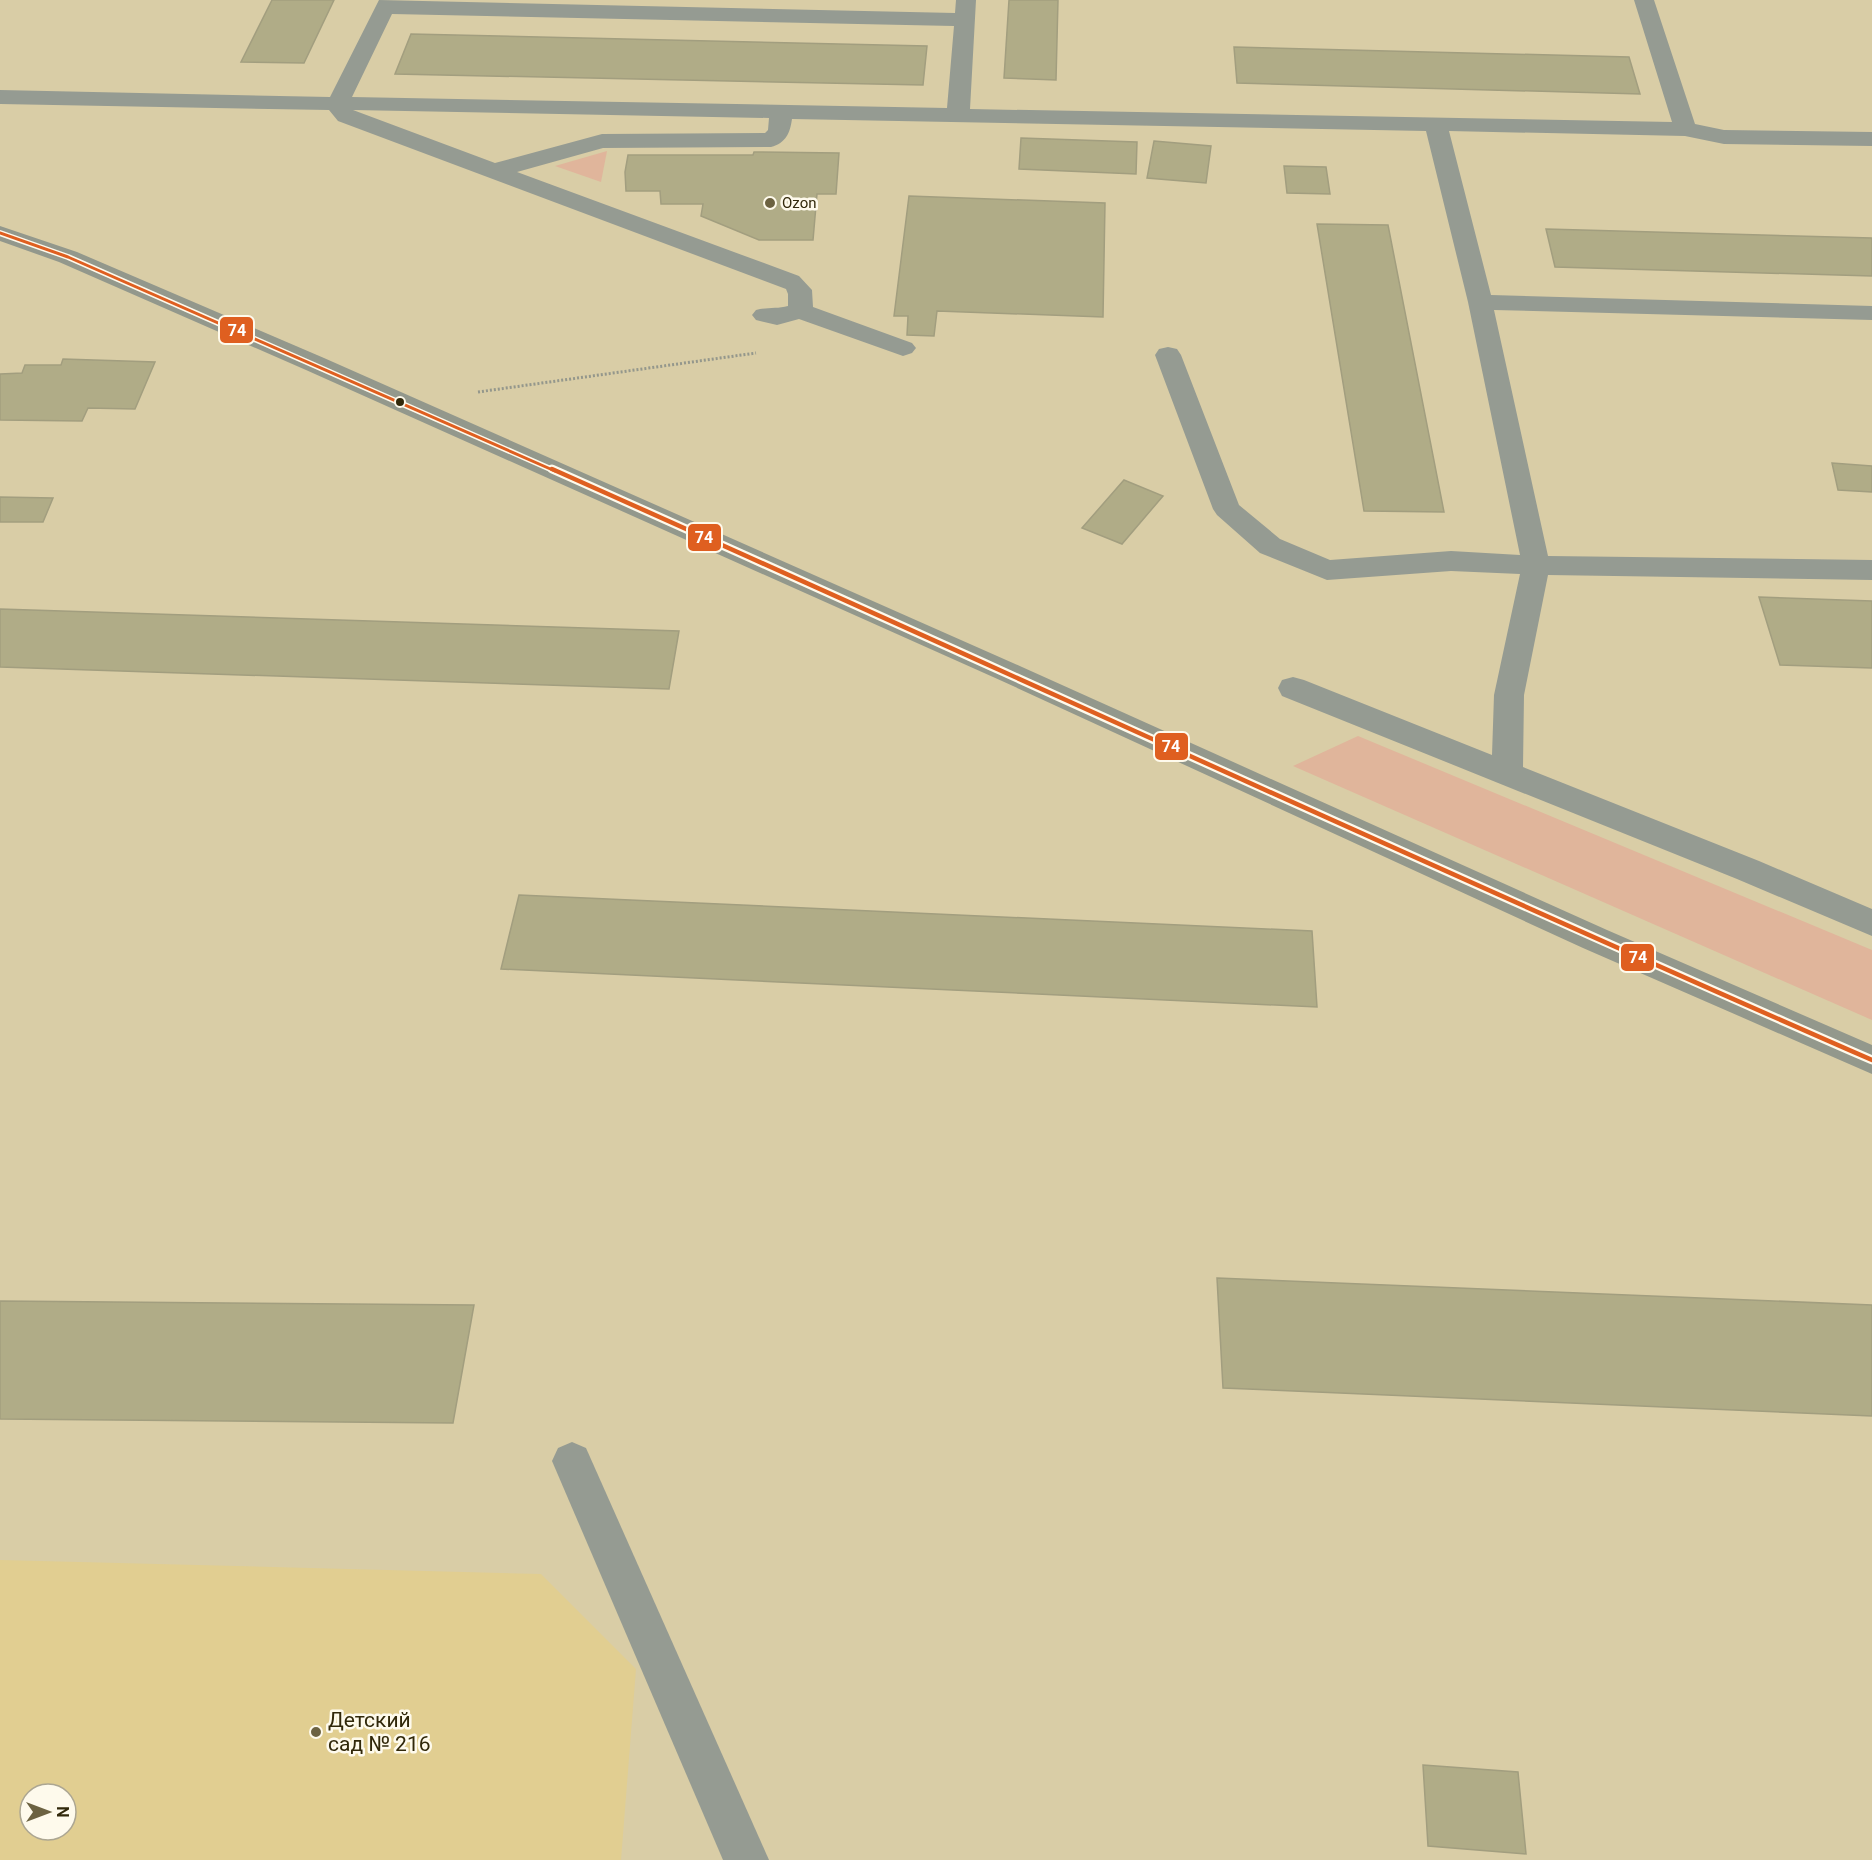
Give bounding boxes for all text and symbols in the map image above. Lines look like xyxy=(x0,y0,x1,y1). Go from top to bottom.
place label: Ozon xyxy=(782,194,816,212)
marker: Ozon xyxy=(763,196,777,210)
line badge: 74 xyxy=(219,316,254,344)
text: 74 xyxy=(228,321,246,340)
unlabelled marker xyxy=(394,396,406,408)
line badge: 74 xyxy=(687,523,722,552)
text: 74 xyxy=(695,528,713,547)
line badge: 74 xyxy=(1154,732,1189,761)
text: 74 xyxy=(1162,737,1180,756)
line badge: 74 xyxy=(1620,943,1655,972)
text: 74 xyxy=(1629,948,1647,967)
place label: Детский сад № 216 xyxy=(328,1708,431,1756)
marker: Детский сад № 216 xyxy=(309,1725,323,1739)
north arrow xyxy=(18,1782,78,1842)
text: N xyxy=(53,1806,72,1818)

